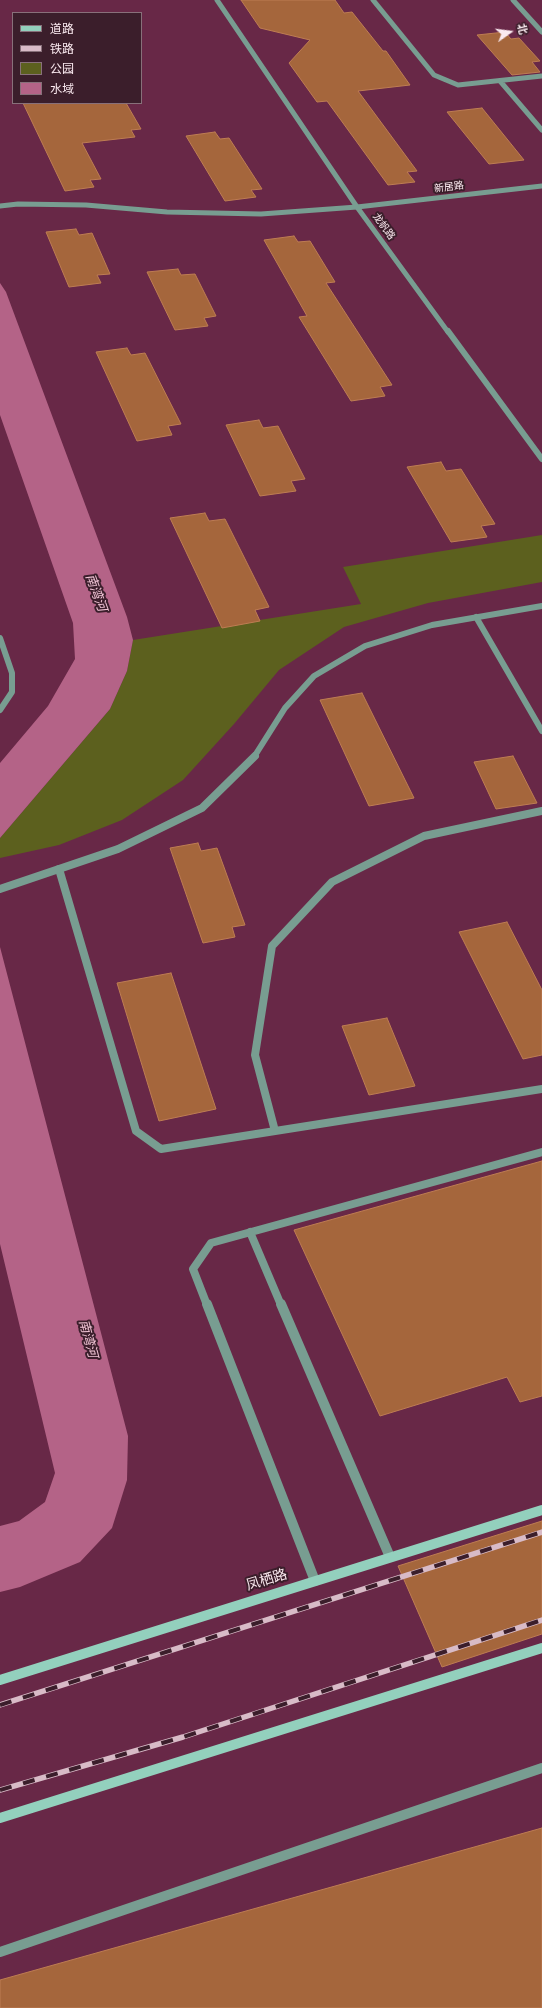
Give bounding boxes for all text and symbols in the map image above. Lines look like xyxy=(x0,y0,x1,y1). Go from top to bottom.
legend xyxy=(12,12,142,104)
north arrow xyxy=(490,12,530,52)
text: 道路 xyxy=(50,21,74,38)
text: 北 xyxy=(514,22,531,36)
text: 铁路 xyxy=(50,41,74,58)
text: 公园 xyxy=(50,61,74,78)
text: 水域 xyxy=(50,81,74,98)
street label: 新居路 xyxy=(433,180,465,196)
street label: 龙帆路 xyxy=(369,211,397,243)
water label: 南湾河 xyxy=(81,572,109,614)
water label: 南湾河 xyxy=(74,1318,100,1360)
street label: 凤栖路 xyxy=(244,1567,290,1595)

